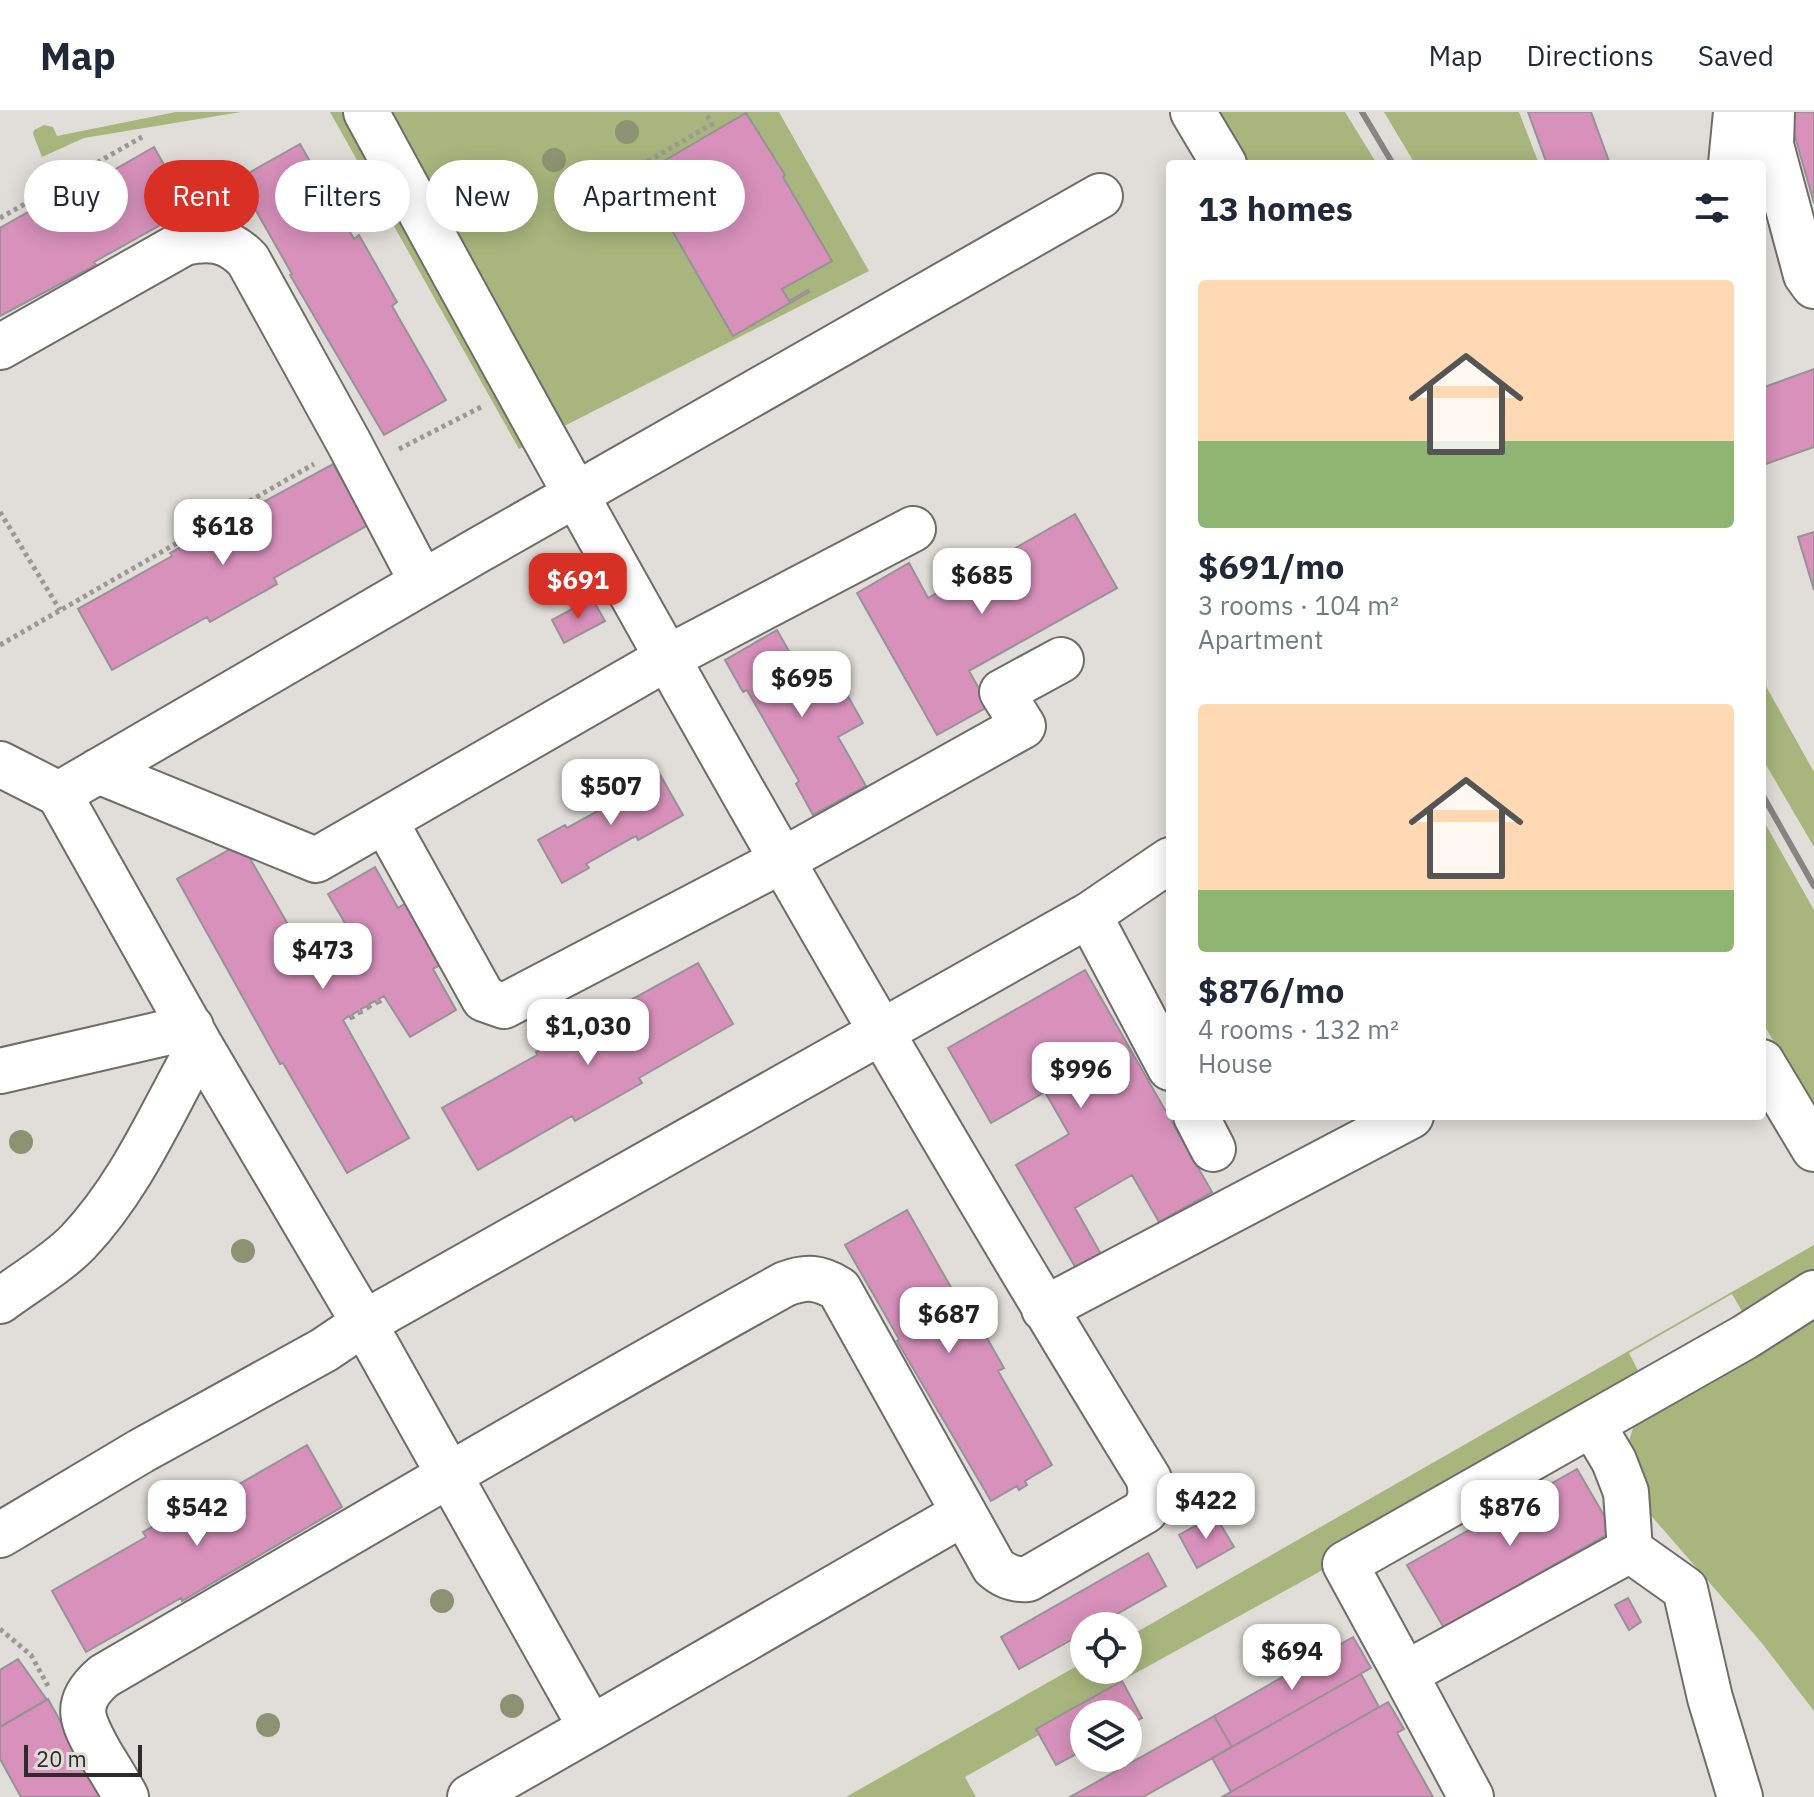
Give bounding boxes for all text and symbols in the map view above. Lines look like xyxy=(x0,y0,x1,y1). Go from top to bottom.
text: Map xyxy=(40,31,116,80)
text: Map xyxy=(1428,37,1482,74)
text: Directions xyxy=(1526,37,1654,74)
text: Saved xyxy=(1698,37,1774,74)
chip: Buy xyxy=(24,160,128,232)
chip: Rent xyxy=(144,160,259,232)
chip: Filters xyxy=(275,160,410,232)
chip: New xyxy=(426,160,538,232)
chip: Apartment xyxy=(554,160,745,232)
text: 13 homes xyxy=(1198,186,1353,230)
icon: filters xyxy=(1690,186,1734,230)
icon: home xyxy=(1394,332,1538,476)
pin: $618 xyxy=(176,499,270,567)
text: $618 xyxy=(192,508,254,542)
text: $691/mo xyxy=(1198,544,1345,588)
pin: $685 xyxy=(935,548,1029,616)
pin: $691 xyxy=(531,553,625,621)
text: $685 xyxy=(951,557,1013,591)
text: $691 xyxy=(547,562,609,596)
text: 3 rooms · 104 m² xyxy=(1198,588,1399,622)
text: Apartment xyxy=(1198,622,1323,656)
pin: $695 xyxy=(755,651,849,719)
text: $695 xyxy=(771,660,833,694)
icon: home xyxy=(1394,756,1538,900)
pin: $507 xyxy=(564,759,658,827)
text: $507 xyxy=(580,768,642,802)
pin: $473 xyxy=(276,923,370,991)
text: $473 xyxy=(292,932,354,966)
text: $876/mo xyxy=(1198,968,1345,1012)
pin: $1,030 xyxy=(523,999,653,1067)
text: $1,030 xyxy=(545,1008,631,1042)
text: 4 rooms · 132 m² xyxy=(1198,1012,1399,1046)
pin: $996 xyxy=(1034,1042,1128,1110)
text: House xyxy=(1198,1046,1273,1080)
text: $996 xyxy=(1050,1051,1112,1085)
pin: $687 xyxy=(902,1287,996,1355)
text: $687 xyxy=(918,1296,980,1330)
pin: $422 xyxy=(1159,1473,1253,1541)
pin: $542 xyxy=(150,1480,244,1548)
pin: $876 xyxy=(1463,1480,1557,1548)
text: $422 xyxy=(1175,1482,1237,1516)
text: $542 xyxy=(166,1489,228,1523)
text: $876 xyxy=(1479,1489,1541,1523)
map controls xyxy=(1070,1612,1142,1772)
button: locate xyxy=(1070,1612,1142,1684)
pin: $694 xyxy=(1245,1624,1339,1692)
text: $694 xyxy=(1261,1633,1323,1667)
button: layers xyxy=(1070,1700,1142,1772)
scale bar xyxy=(24,1741,142,1777)
text: 20 m xyxy=(36,1744,87,1773)

